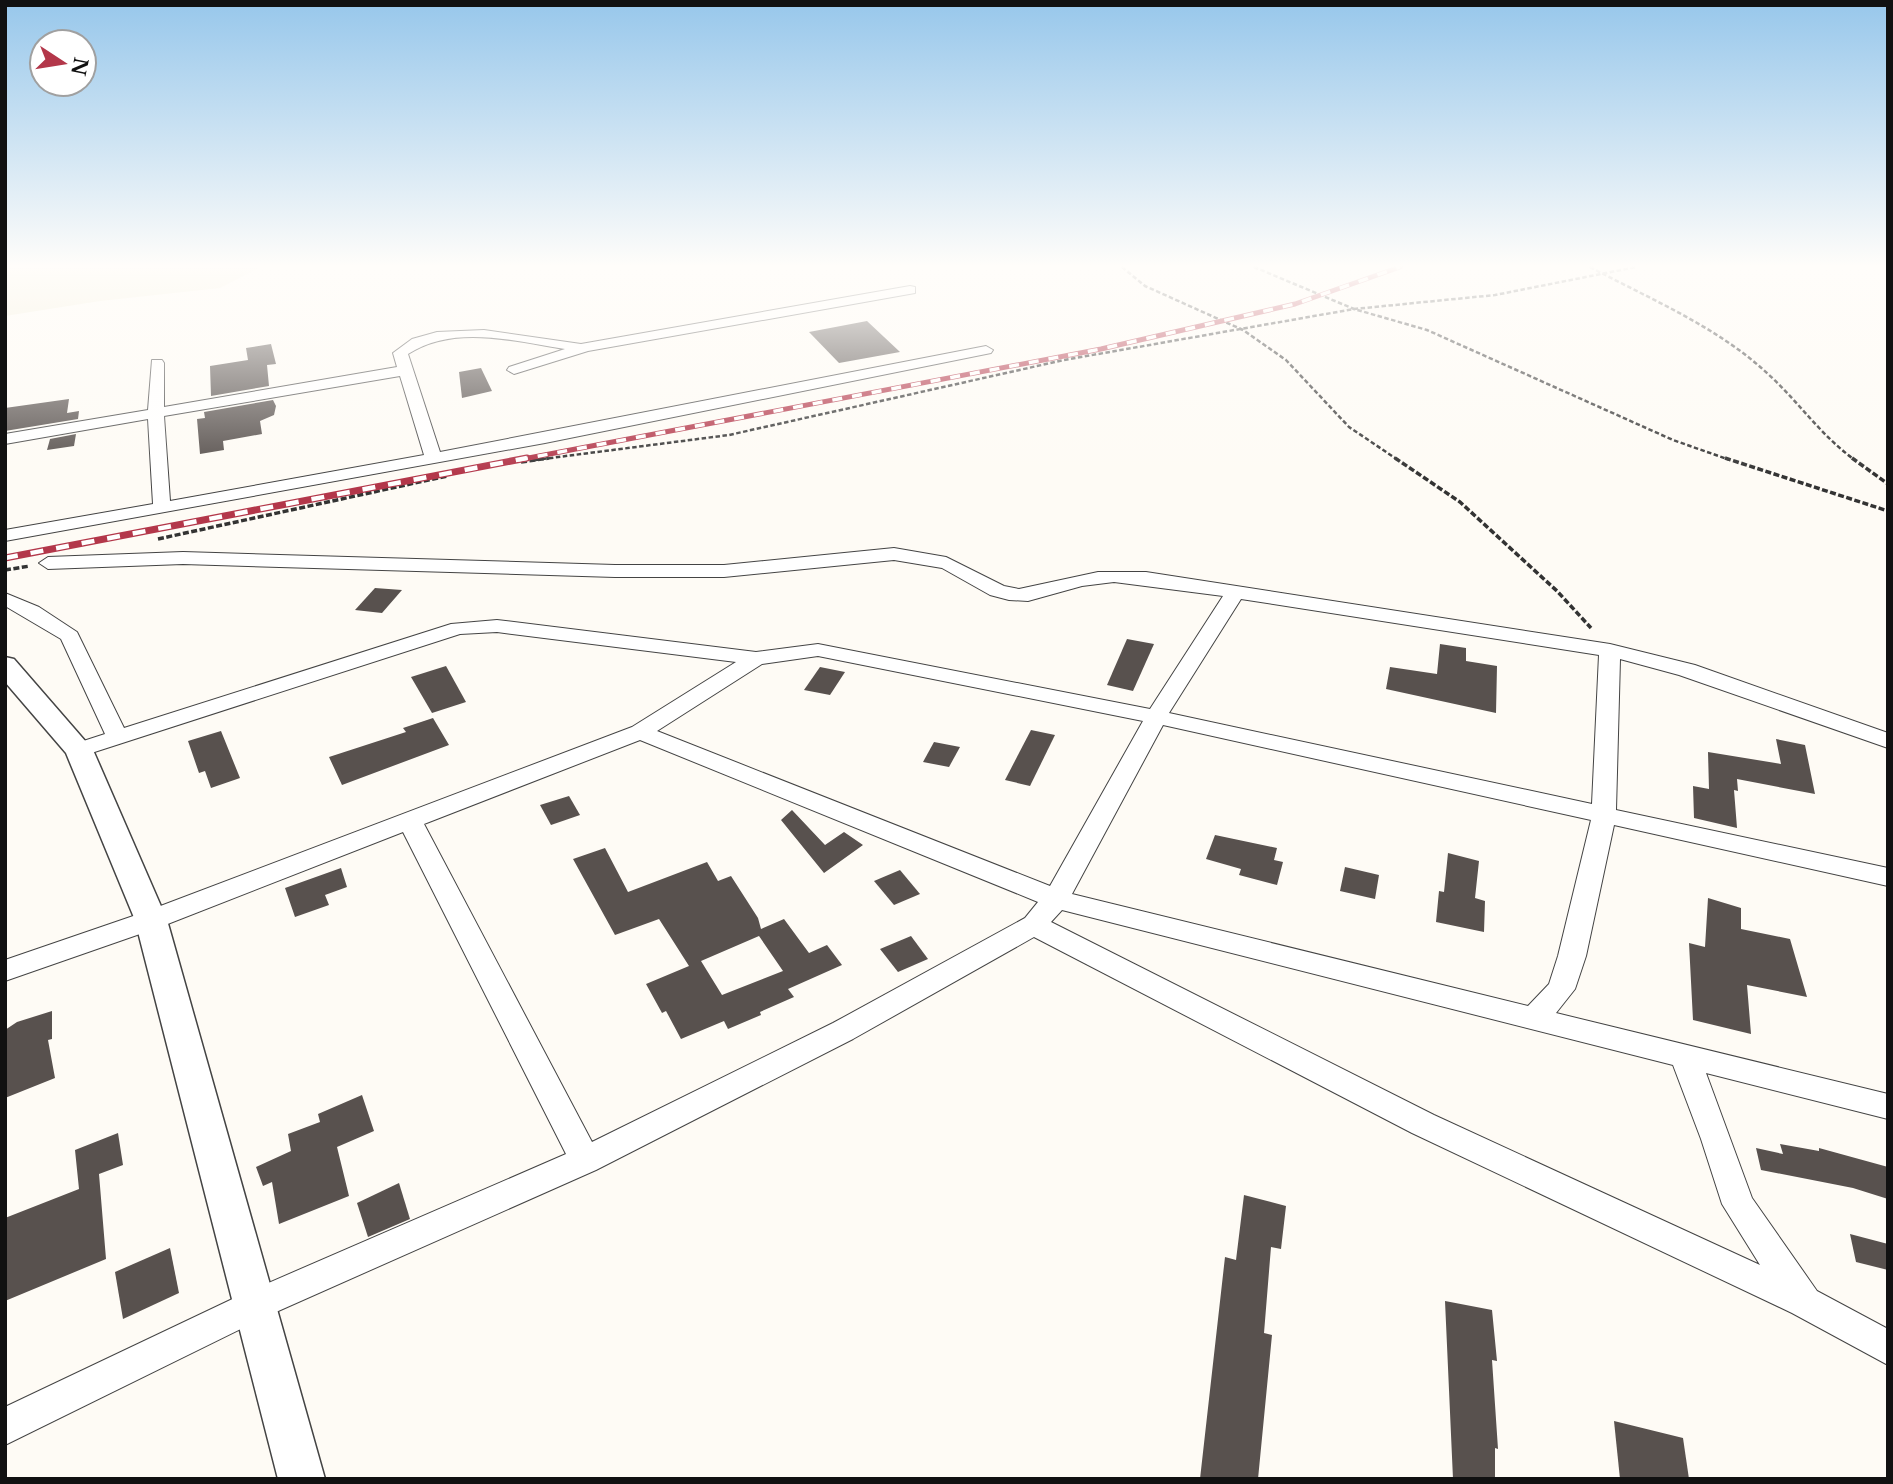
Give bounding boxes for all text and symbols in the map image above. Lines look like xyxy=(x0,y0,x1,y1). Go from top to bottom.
north arrow xyxy=(28,28,98,98)
text: N xyxy=(66,55,92,78)

